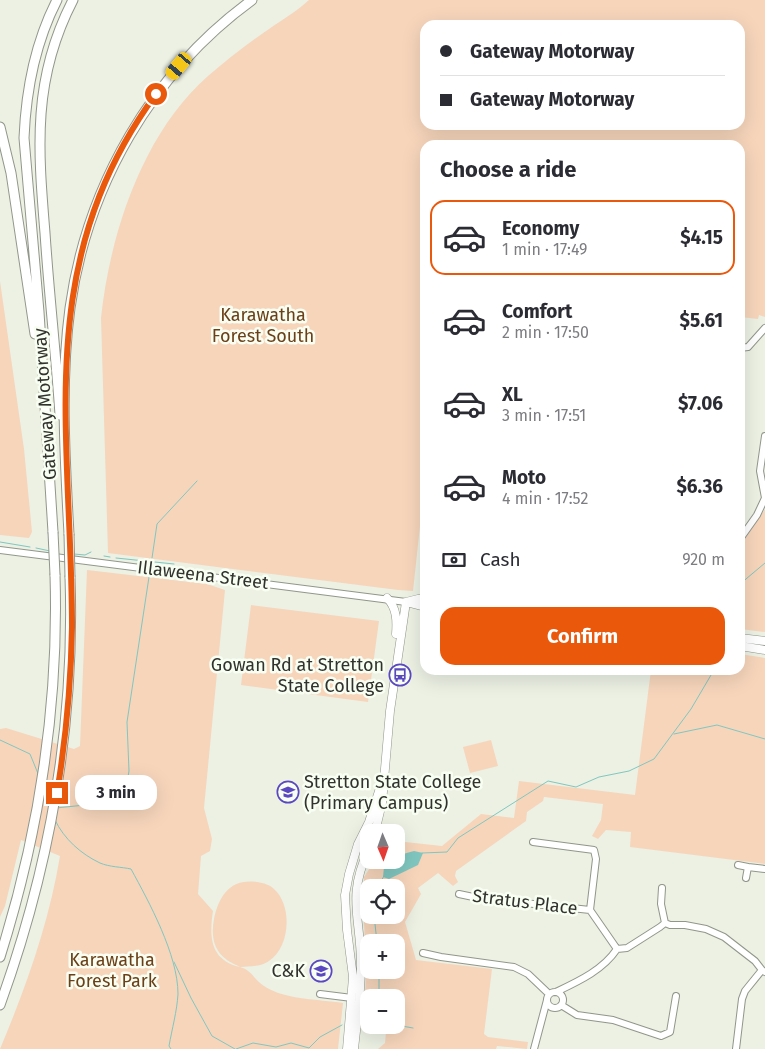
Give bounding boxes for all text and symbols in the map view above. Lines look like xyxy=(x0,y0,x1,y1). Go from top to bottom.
text: Gateway Motorway xyxy=(470,40,634,63)
car xyxy=(163,50,194,82)
route start xyxy=(145,83,167,105)
text: Gateway Motorway xyxy=(470,88,634,111)
text: Choose a ride xyxy=(440,156,576,183)
icon: car xyxy=(442,215,487,260)
text: Economy xyxy=(502,217,579,240)
text: $4.15 xyxy=(680,226,723,249)
text: 1 min · 17:49 xyxy=(502,240,587,259)
icon: car xyxy=(442,298,487,343)
text: Comfort xyxy=(502,300,572,323)
park label: Karawatha Forest South xyxy=(212,304,314,347)
text: $5.61 xyxy=(680,309,723,332)
text: 2 min · 17:50 xyxy=(502,323,589,342)
street label: Gateway Motorway xyxy=(29,327,61,481)
icon: car xyxy=(442,381,487,426)
text: XL xyxy=(502,383,523,406)
text: $7.06 xyxy=(678,392,723,415)
text: 3 min · 17:51 xyxy=(502,406,586,425)
icon: car xyxy=(442,464,487,509)
text: Moto xyxy=(502,466,546,489)
text: $6.36 xyxy=(676,475,723,498)
text: 4 min · 17:52 xyxy=(502,489,588,508)
icon: cash xyxy=(440,546,468,574)
text: Cash xyxy=(480,548,521,571)
text: 920 m xyxy=(682,550,725,569)
street label: Illaweena Street xyxy=(136,556,270,594)
button: Confirm xyxy=(440,607,725,665)
place label: Gowan Rd at Stretton State College xyxy=(211,654,384,697)
bus stop icon: Gowan Rd at Stretton State College xyxy=(388,663,412,687)
place label: Stretton State College (Primary Campus) xyxy=(304,771,481,814)
callout: 3 min xyxy=(74,776,157,810)
school or university icon: Stretton State College (Primary Campus) xyxy=(276,780,300,804)
route end xyxy=(46,782,68,804)
text: 3 min xyxy=(96,783,136,802)
north arrow xyxy=(360,824,405,869)
map controls xyxy=(360,824,405,1034)
button: locate xyxy=(360,879,405,924)
street label: Stratus Place xyxy=(471,885,579,919)
button: + xyxy=(360,934,405,979)
park label: Karawatha Forest Park xyxy=(67,949,158,992)
school or university icon: C&K xyxy=(309,959,333,983)
place label: C&K xyxy=(271,960,305,982)
button: − xyxy=(360,989,405,1034)

